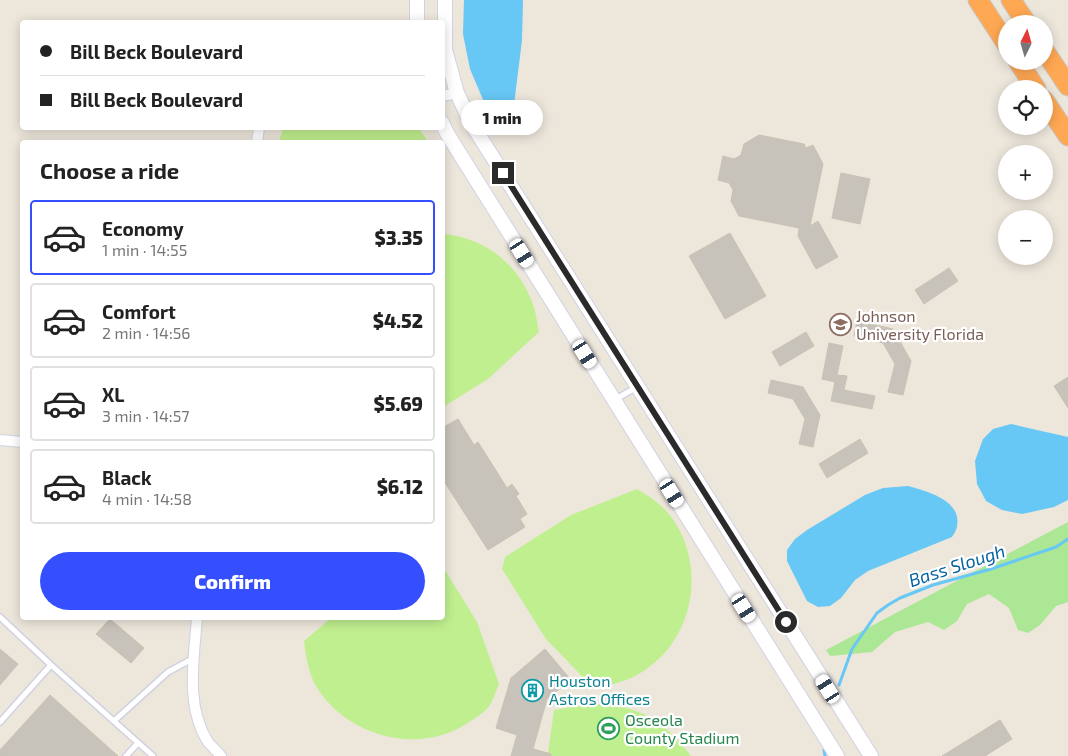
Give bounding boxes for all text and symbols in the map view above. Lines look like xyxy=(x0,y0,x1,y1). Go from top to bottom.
north arrow xyxy=(998,15,1052,70)
map controls xyxy=(998,15,1053,265)
text: Bill Beck Boulevard xyxy=(70,40,243,63)
button: locate xyxy=(998,80,1053,135)
text: Bill Beck Boulevard xyxy=(70,88,243,111)
callout: 1 min xyxy=(462,100,544,136)
text: 1 min xyxy=(482,108,522,127)
button: + xyxy=(998,145,1053,200)
text: Choose a ride xyxy=(40,157,179,183)
route end xyxy=(492,162,514,184)
button: − xyxy=(998,210,1053,265)
icon: car xyxy=(42,215,87,260)
text: Economy xyxy=(102,217,184,240)
text: $3.35 xyxy=(375,226,423,249)
car xyxy=(507,236,536,270)
text: 1 min · 14:55 xyxy=(102,240,187,259)
icon: car xyxy=(42,298,87,343)
text: Comfort xyxy=(102,300,176,323)
place label: Johnson University Florida xyxy=(856,306,984,343)
text: $4.52 xyxy=(373,309,423,332)
school or university icon: Johnson University Florida xyxy=(828,313,852,337)
text: 2 min · 14:56 xyxy=(102,323,190,342)
car xyxy=(570,337,599,371)
icon: car xyxy=(42,381,87,426)
text: XL xyxy=(102,383,124,406)
text: $5.69 xyxy=(374,392,423,415)
text: 3 min · 14:57 xyxy=(102,406,189,425)
icon: car xyxy=(42,464,87,509)
text: Black xyxy=(102,466,152,489)
text: $6.12 xyxy=(377,475,423,498)
car xyxy=(657,476,686,510)
text: 4 min · 14:58 xyxy=(102,489,192,508)
water label: Bass Slough xyxy=(906,539,1008,591)
button: Confirm xyxy=(40,552,425,610)
car xyxy=(729,591,758,625)
route start xyxy=(775,611,797,633)
place label: Houston Astros Offices xyxy=(549,671,650,708)
car xyxy=(813,672,842,706)
building icon: Houston Astros Offices xyxy=(521,678,545,702)
place label: Osceola County Stadium xyxy=(625,710,739,747)
sports icon: Osceola County Stadium xyxy=(597,717,621,741)

